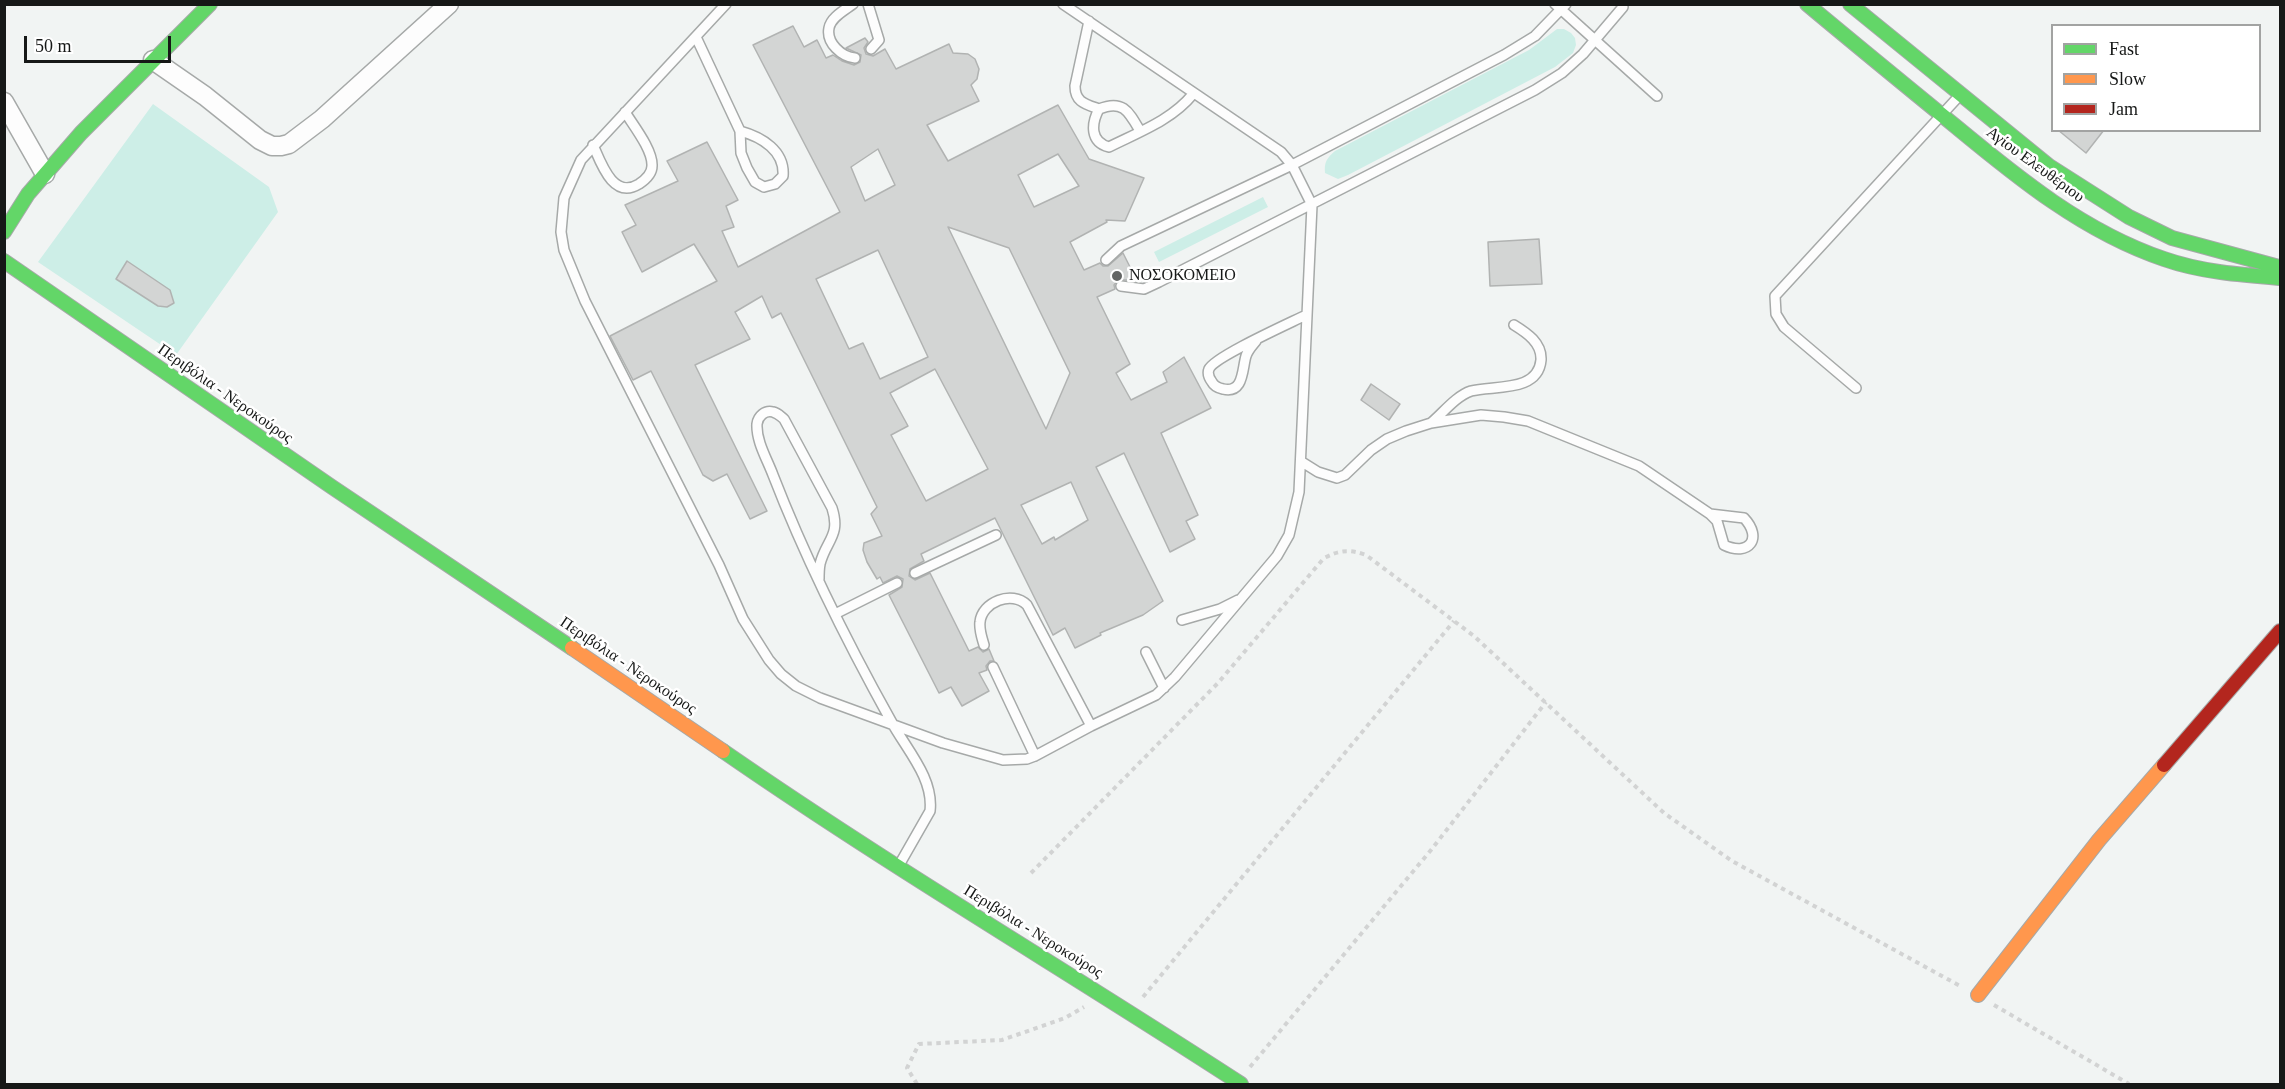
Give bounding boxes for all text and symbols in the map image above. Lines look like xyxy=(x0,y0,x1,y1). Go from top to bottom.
scale bar xyxy=(27,24,174,62)
legend xyxy=(2051,24,2261,132)
text: 50 m xyxy=(35,36,72,56)
text: Fast xyxy=(2109,39,2139,59)
text: Slow xyxy=(2109,69,2146,89)
text: Jam xyxy=(2109,99,2138,119)
street label: Αγίου Ελευθέριου xyxy=(1982,123,2088,207)
place label: ΝΟΣΟΚΟΜΕΙΟ xyxy=(1129,266,1236,286)
marker: ΝΟΣΟΚΟΜΕΙΟ xyxy=(1110,269,1124,283)
street label: Περιβόλια - Νεροκούρος xyxy=(154,340,296,448)
street label: Περιβόλια - Νεροκούρος xyxy=(556,613,700,719)
street label: Περιβόλια - Νεροκούρος xyxy=(960,881,1106,983)

